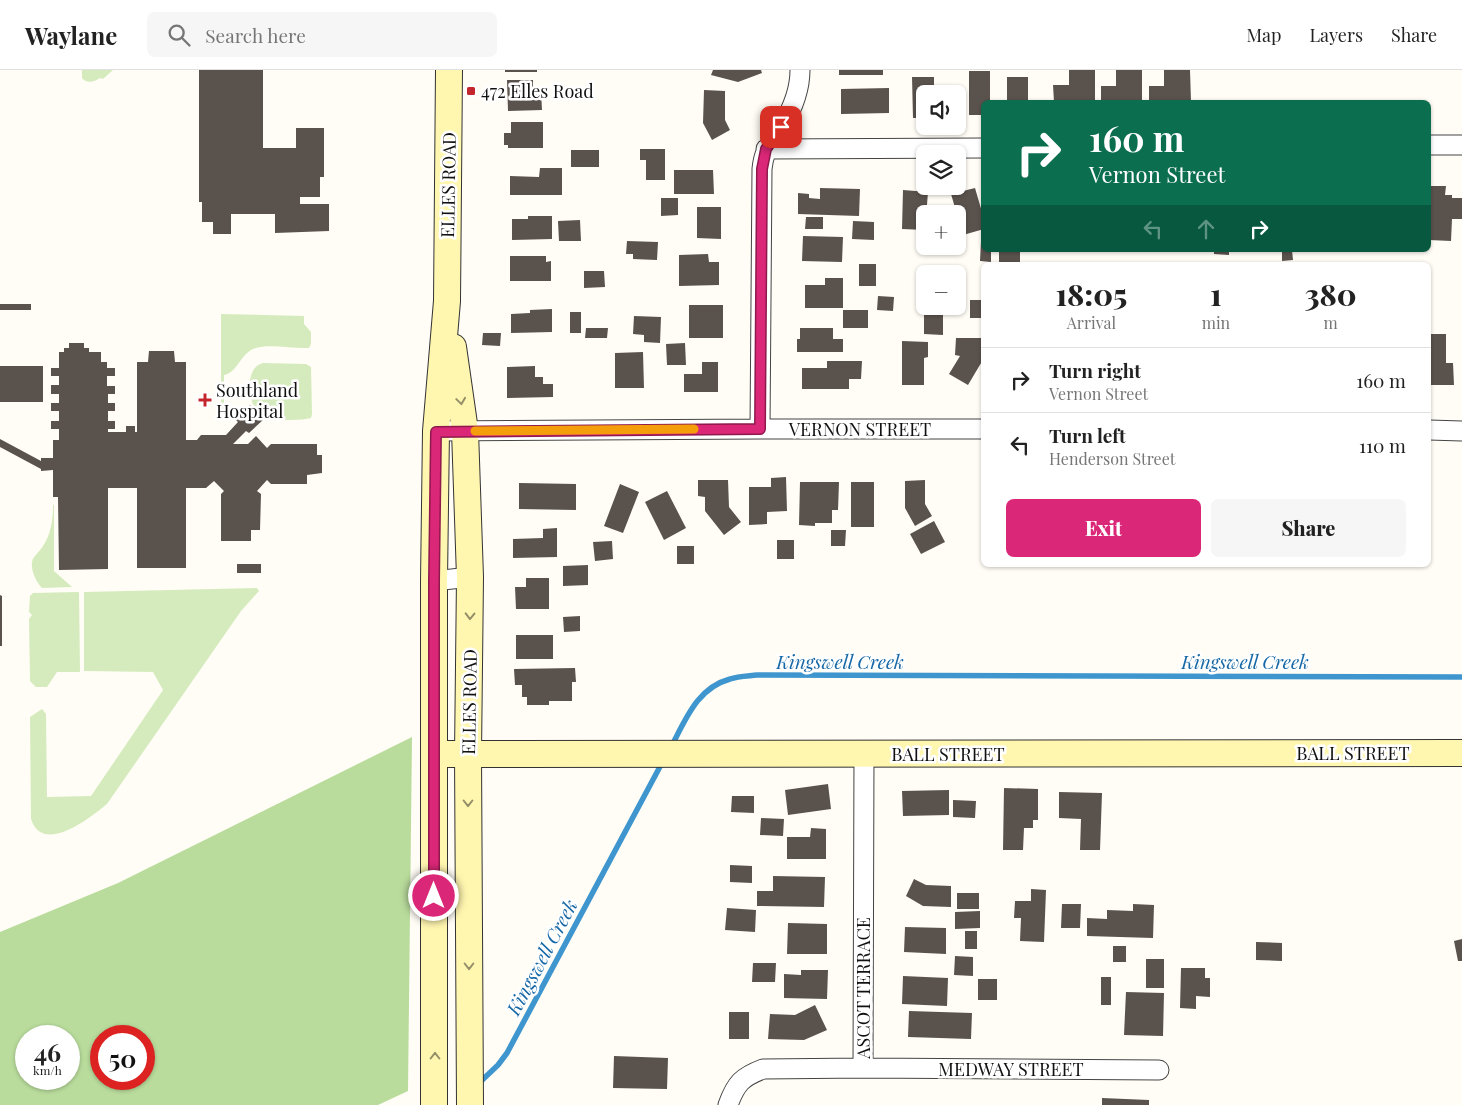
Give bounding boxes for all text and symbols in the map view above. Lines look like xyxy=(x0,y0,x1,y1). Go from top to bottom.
search box xyxy=(147,12,497,57)
text: Waylane xyxy=(25,19,117,51)
icon: search xyxy=(165,21,193,49)
text: Search here xyxy=(205,22,306,48)
text: Map xyxy=(1246,23,1281,47)
text: Layers xyxy=(1309,23,1363,47)
text: Share xyxy=(1391,23,1437,47)
place label: 472 Elles Road xyxy=(481,79,594,103)
marker: 472 Elles Road xyxy=(465,85,477,97)
map controls xyxy=(916,85,966,315)
button: sound xyxy=(916,85,966,135)
pin xyxy=(760,106,802,148)
icon: arrive xyxy=(767,113,795,141)
text: 160 m xyxy=(1089,114,1184,161)
icon: right xyxy=(1006,120,1071,185)
street label: ELLES ROAD xyxy=(435,132,461,238)
button: layers xyxy=(916,145,966,195)
text: Vernon Street xyxy=(1089,159,1225,189)
button: + xyxy=(916,205,966,255)
icon: left xyxy=(1139,215,1167,243)
icon: ahead xyxy=(1192,215,1220,243)
icon: right xyxy=(1245,215,1273,243)
button: − xyxy=(916,265,966,315)
text: 18:05 xyxy=(1055,274,1127,314)
text: 1 xyxy=(1210,274,1222,314)
text: 380 xyxy=(1305,274,1357,314)
text: Arrival xyxy=(1067,312,1116,333)
text: min xyxy=(1202,312,1230,333)
text: m xyxy=(1323,312,1338,333)
text: Turn right xyxy=(1049,357,1141,383)
icon: right xyxy=(1006,366,1034,394)
text: 160 m xyxy=(1356,367,1406,393)
place label: Southland Hospital xyxy=(216,378,299,423)
text: Vernon Street xyxy=(1049,383,1148,404)
marker: Southland Hospital xyxy=(198,393,212,407)
one-way arrow xyxy=(455,397,466,405)
street label: VERNON STREET xyxy=(788,417,931,441)
text: Turn left xyxy=(1049,422,1126,448)
icon: left xyxy=(1006,431,1034,459)
text: 110 m xyxy=(1359,432,1406,458)
text: Henderson Street xyxy=(1049,448,1175,469)
button: Exit xyxy=(1006,499,1201,557)
button: Share xyxy=(1211,499,1406,557)
one-way arrow xyxy=(465,612,475,620)
water label: Kingswell Creek xyxy=(775,648,904,674)
water label: Kingswell Creek xyxy=(1180,648,1309,674)
street label: ELLES ROAD xyxy=(456,649,482,755)
street label: BALL STREET xyxy=(1296,741,1410,765)
street label: BALL STREET xyxy=(891,742,1005,766)
one-way arrow xyxy=(463,800,473,807)
position arrow xyxy=(407,869,459,921)
water label: Kingswell Creek xyxy=(499,894,583,1020)
street label: ASCOT TERRACE xyxy=(851,917,875,1060)
one-way arrow xyxy=(464,962,474,970)
speed limit sign: 50 xyxy=(90,1025,155,1090)
text: 46 xyxy=(34,1035,61,1068)
one-way arrow xyxy=(429,1052,440,1060)
street label: MEDWAY STREET xyxy=(938,1057,1084,1081)
text: km/h xyxy=(33,1062,62,1078)

